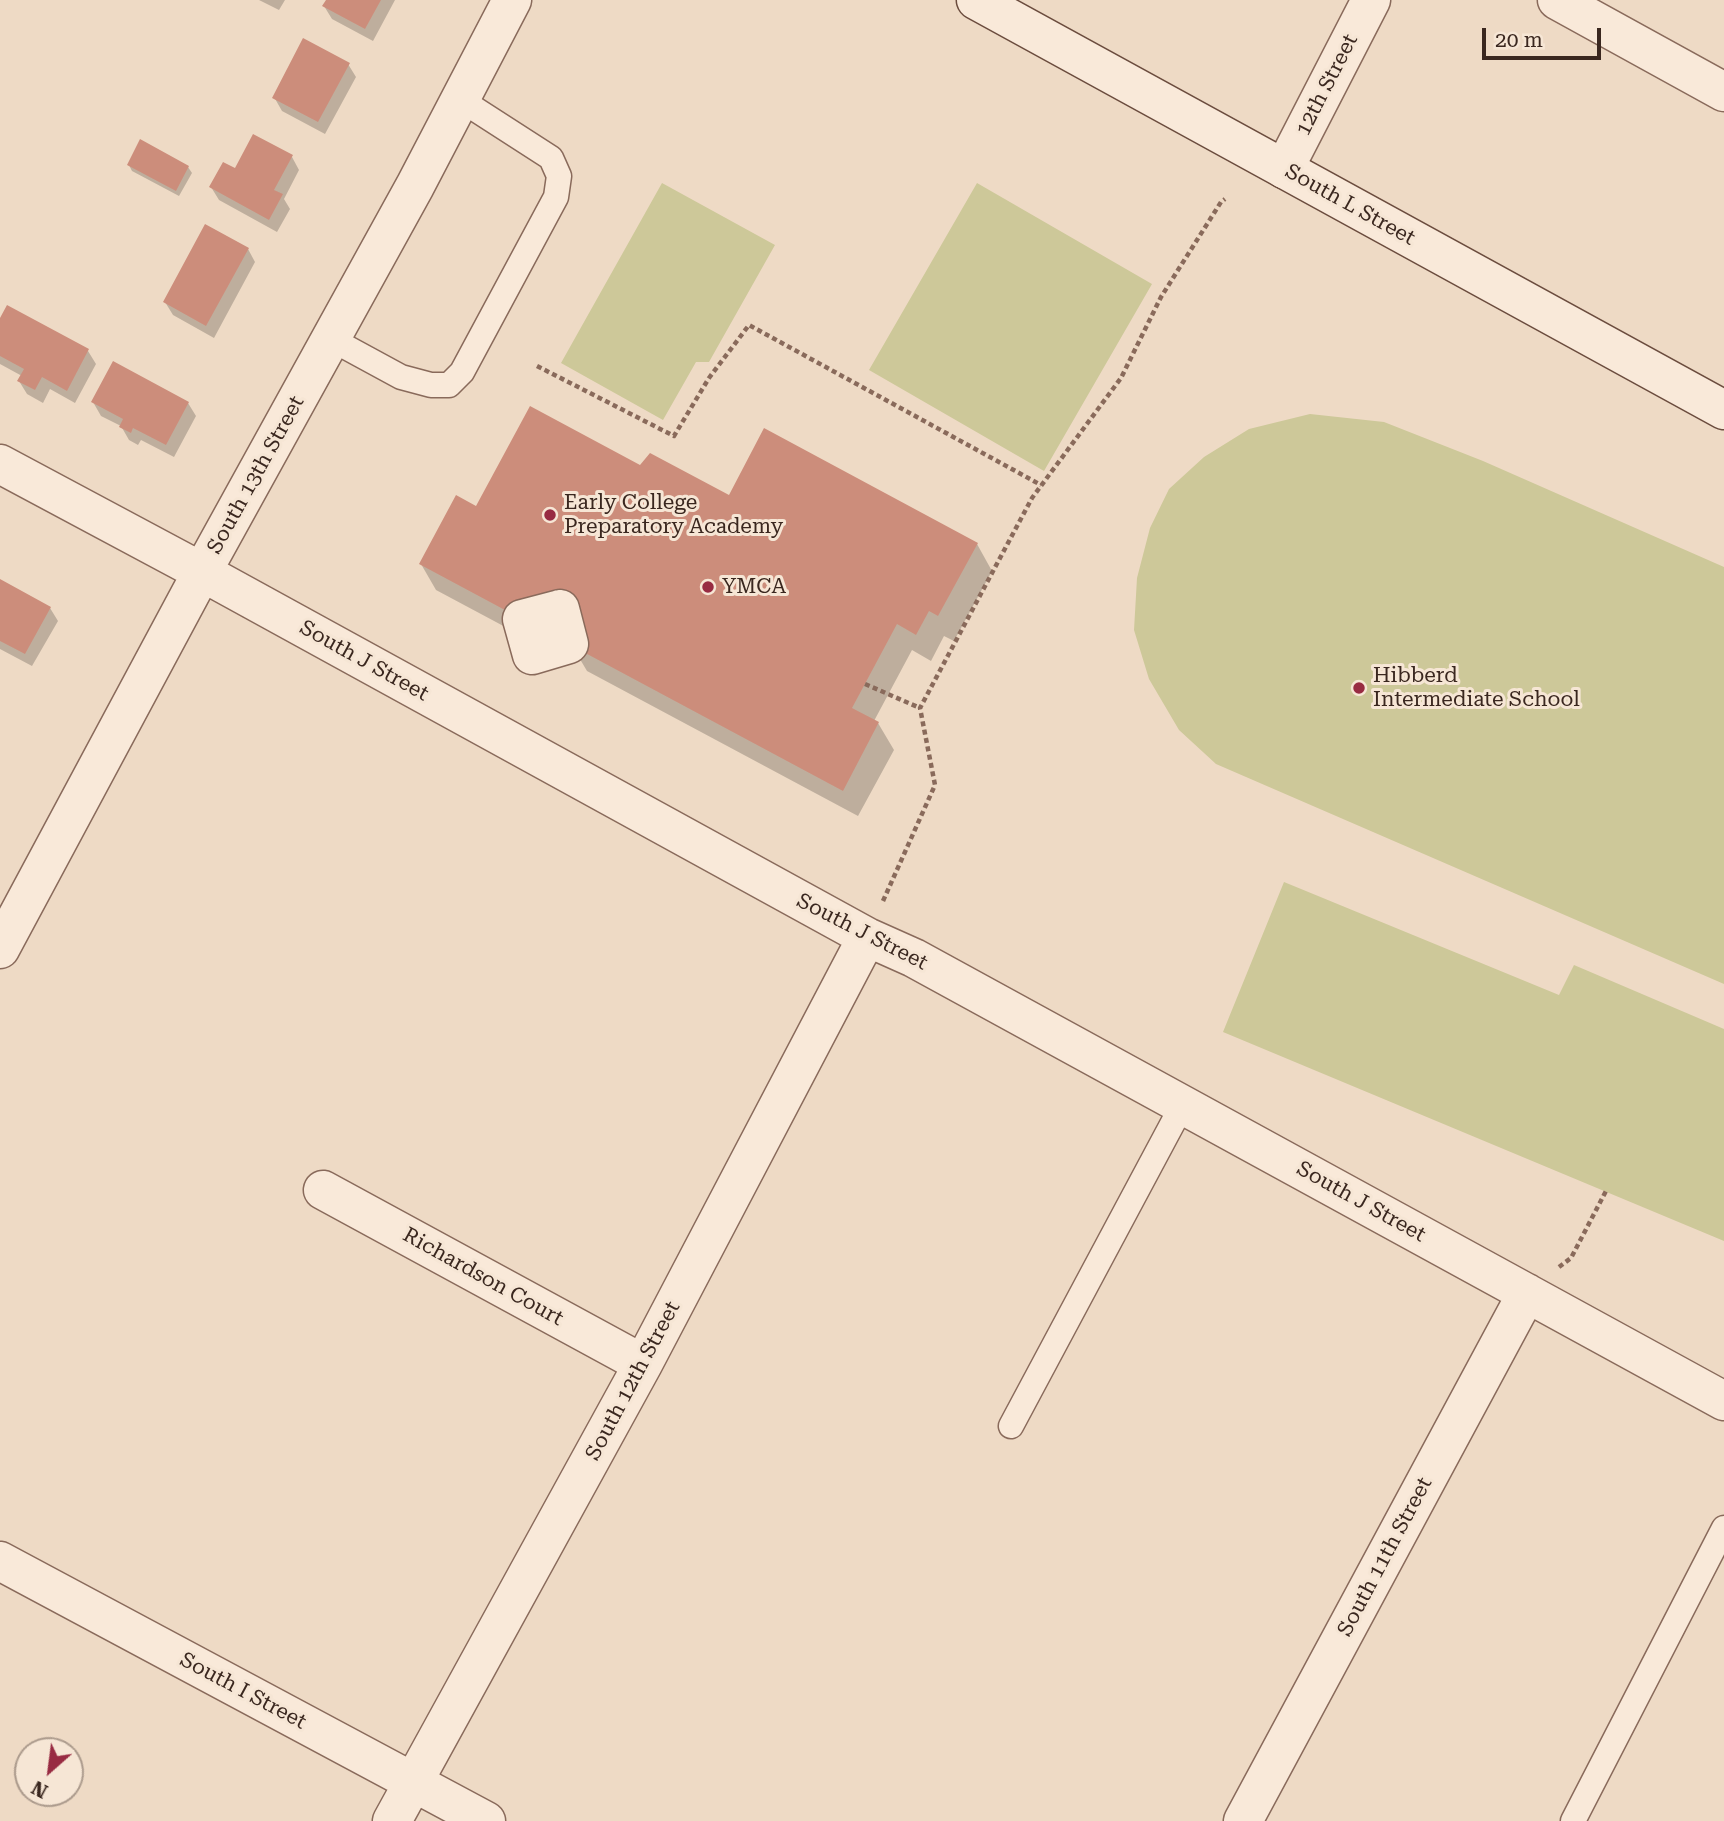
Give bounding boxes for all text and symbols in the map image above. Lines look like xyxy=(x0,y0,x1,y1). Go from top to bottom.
scale bar xyxy=(1486,14,1605,58)
text: 20 m xyxy=(1495,28,1543,52)
street label: 12th Street xyxy=(1291,30,1363,140)
street label: South L Street xyxy=(1281,159,1419,251)
street label: South 13th Street xyxy=(202,392,310,558)
place label: Early College Preparatory Academy xyxy=(564,490,783,540)
marker: Early College Preparatory Academy xyxy=(542,507,558,523)
place label: YMCA xyxy=(722,574,786,600)
marker: YMCA xyxy=(700,579,716,595)
street label: South J Street xyxy=(295,615,433,707)
place label: Hibberd Intermediate School xyxy=(1373,663,1580,713)
marker: Hibberd Intermediate School xyxy=(1351,680,1367,696)
street label: South J Street xyxy=(792,888,932,976)
street label: South J Street xyxy=(1292,1156,1430,1248)
street label: Richardson Court xyxy=(398,1222,568,1332)
street label: South 12th Street xyxy=(580,1297,686,1465)
street label: South 11th Street xyxy=(1332,1473,1438,1641)
street label: South I Street xyxy=(175,1647,311,1735)
north arrow xyxy=(14,1737,84,1807)
text: N xyxy=(28,1776,52,1803)

